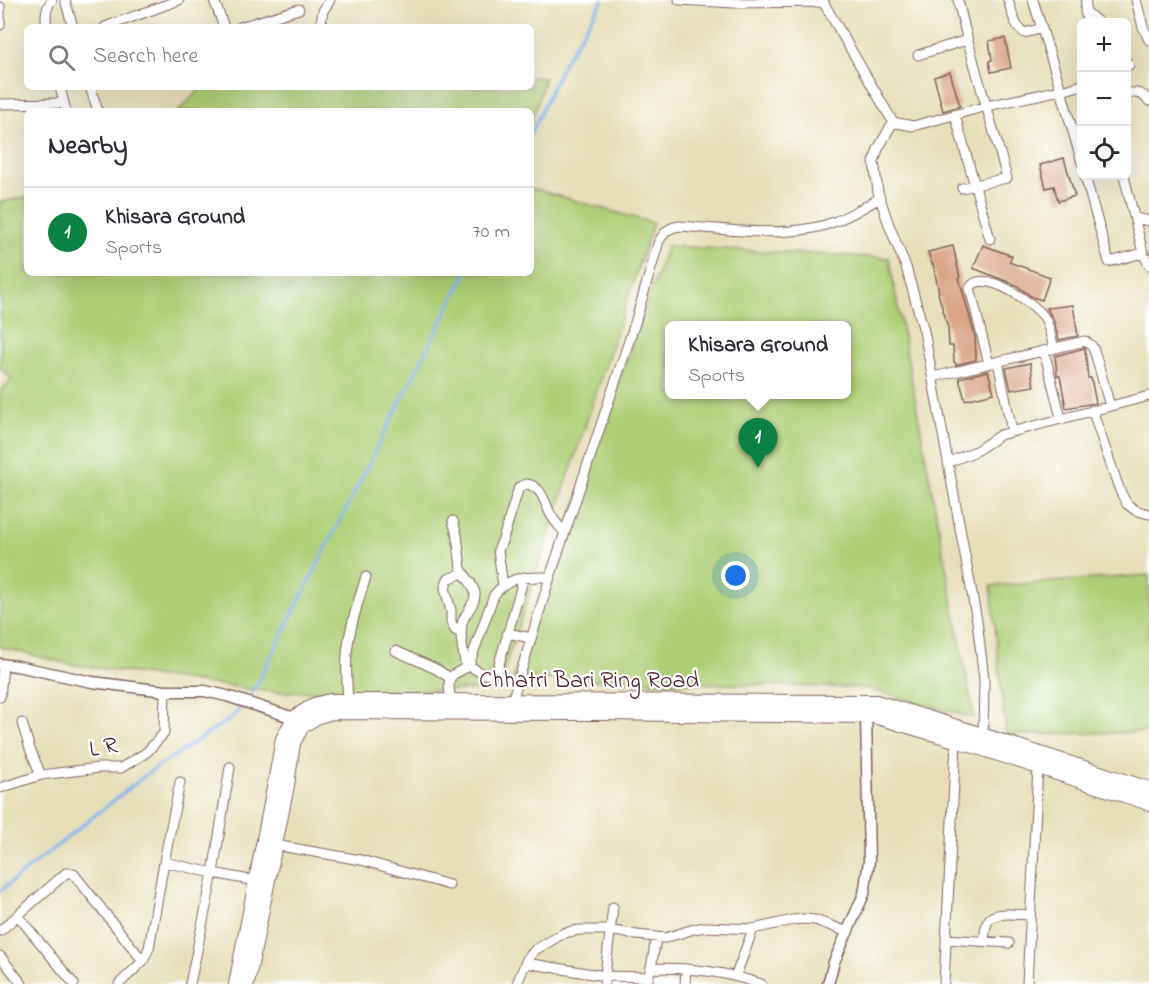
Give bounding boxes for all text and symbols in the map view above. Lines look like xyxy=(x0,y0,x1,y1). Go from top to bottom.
map controls xyxy=(1077,18,1131,180)
button: + xyxy=(1077,18,1131,72)
search box xyxy=(24,24,534,90)
icon: search xyxy=(45,41,78,74)
text: Search here xyxy=(93,41,198,73)
button: − xyxy=(1077,72,1131,126)
button: locate xyxy=(1077,126,1131,180)
text: Nearby xyxy=(48,128,127,166)
text: Khisara Ground xyxy=(105,202,245,234)
text: 1 xyxy=(64,218,71,247)
text: 70 m xyxy=(473,218,510,247)
text: Sports xyxy=(105,234,162,263)
popup xyxy=(665,321,851,399)
text: Khisara Ground xyxy=(688,330,828,362)
text: Sports xyxy=(688,362,745,391)
pin: 1 xyxy=(738,418,777,468)
your location xyxy=(721,561,750,590)
street label: Chhatri Bari Ring Road xyxy=(479,664,700,699)
street label: L R xyxy=(86,728,121,768)

